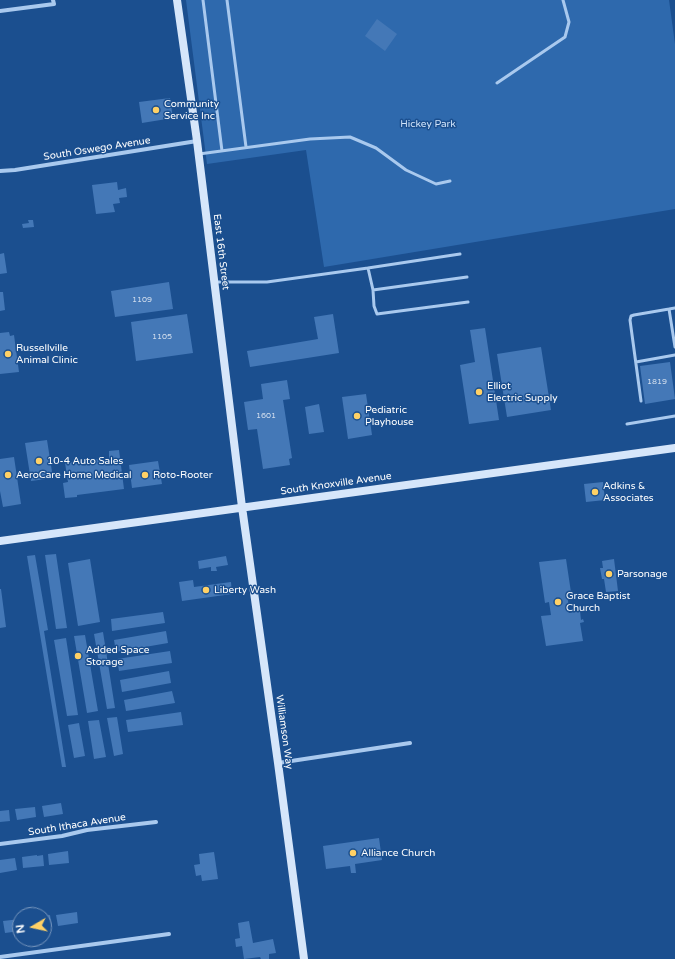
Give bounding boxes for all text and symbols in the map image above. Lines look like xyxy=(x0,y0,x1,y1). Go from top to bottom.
place label: Community Service Inc xyxy=(164,98,219,122)
marker: Community Service Inc xyxy=(151,105,161,115)
park label: Hickey Park xyxy=(400,118,456,130)
street label: South Oswego Avenue xyxy=(43,135,151,163)
street label: East 16th Street xyxy=(210,213,232,291)
house number: 1109 xyxy=(132,295,152,305)
house number: 1105 xyxy=(152,332,172,342)
place label: Russellville Animal Clinic xyxy=(16,342,78,366)
marker: Russellville Animal Clinic xyxy=(3,349,13,359)
house number: 1819 xyxy=(647,377,667,387)
place label: Elliot Electric Supply xyxy=(487,380,558,404)
marker: Elliot Electric Supply xyxy=(474,387,484,397)
place label: Pediatric Playhouse xyxy=(365,404,414,428)
house number: 1601 xyxy=(256,411,276,421)
marker: Pediatric Playhouse xyxy=(352,411,362,421)
place label: 10-4 Auto Sales xyxy=(47,455,123,467)
marker: 10-4 Auto Sales xyxy=(34,456,44,466)
place label: AeroCare Home Medical xyxy=(16,469,132,481)
place label: Roto-Rooter xyxy=(153,469,213,481)
marker: AeroCare Home Medical xyxy=(3,470,13,480)
marker: Roto-Rooter xyxy=(140,470,150,480)
street label: South Knoxville Avenue xyxy=(280,470,392,498)
place label: Adkins & Associates xyxy=(603,480,654,504)
marker: Adkins & Associates xyxy=(590,487,600,497)
place label: Parsonage xyxy=(617,568,667,580)
marker: Parsonage xyxy=(604,569,614,579)
place label: Liberty Wash xyxy=(214,584,276,596)
marker: Liberty Wash xyxy=(201,585,211,595)
place label: Grace Baptist Church xyxy=(566,590,630,614)
marker: Grace Baptist Church xyxy=(553,597,563,607)
place label: Added Space Storage xyxy=(86,644,149,668)
marker: Added Space Storage xyxy=(73,651,83,661)
street label: Williamson Way xyxy=(273,694,295,770)
street label: South Ithaca Avenue xyxy=(27,811,127,839)
place label: Alliance Church xyxy=(361,847,435,859)
marker: Alliance Church xyxy=(348,848,358,858)
north arrow xyxy=(12,907,52,947)
text: N xyxy=(14,923,28,934)

